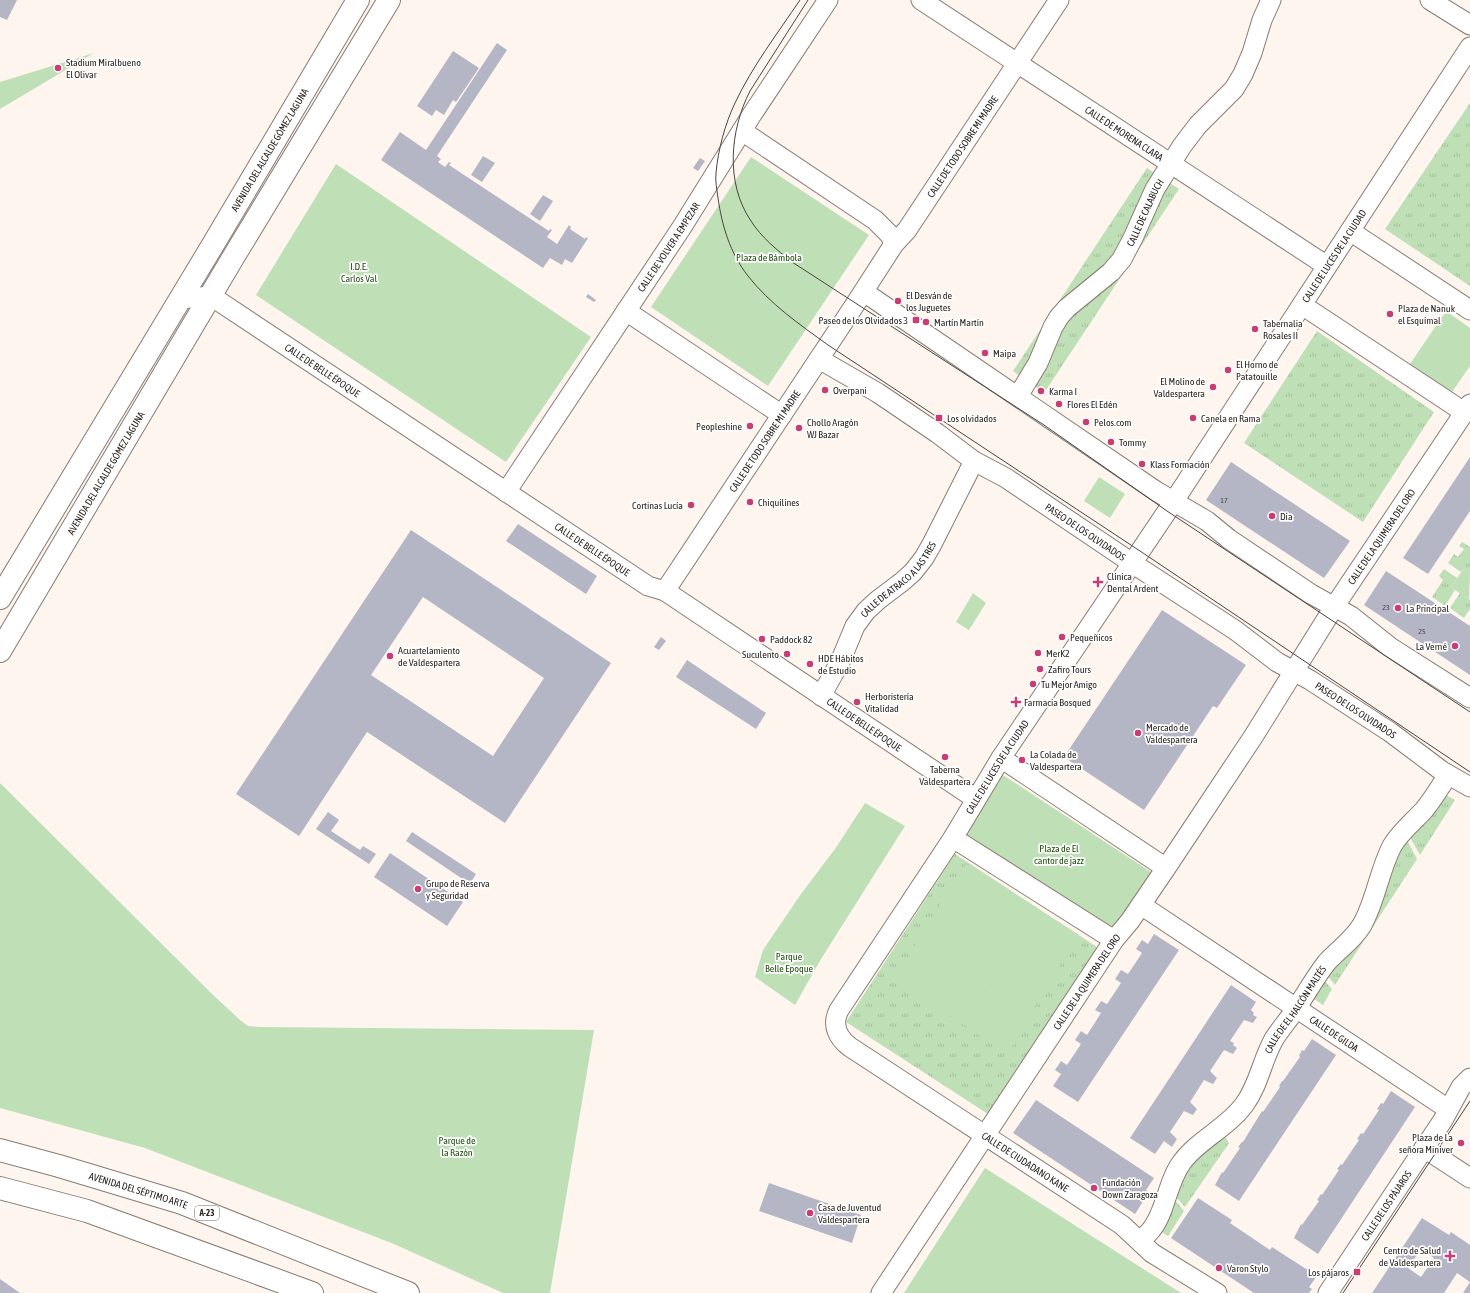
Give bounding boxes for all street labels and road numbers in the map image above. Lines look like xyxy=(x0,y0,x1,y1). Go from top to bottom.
street label: AVENIDA DEL ALCALDE GÓMEZ LAGUNA xyxy=(229,86,310,213)
street label: CALLE DE TODO SOBRE MI MADRE xyxy=(925,93,1000,199)
street label: CALLE DE MORENA CLARA xyxy=(1083,104,1166,163)
street label: CALLE DE CALABUCH xyxy=(1124,177,1166,248)
street label: CALLE DE VOLVER A EMPEZAR xyxy=(635,200,701,294)
street label: CALLE DE LUCES DE LA CIUDAD xyxy=(1300,207,1368,304)
street label: CALLE DE BELLE ÉPOQUE xyxy=(283,341,363,399)
street label: CALLE DE TODO SOBRE MI MADRE xyxy=(727,388,802,494)
street label: AVENIDA DEL ALCALDE GÓMEZ LAGUNA xyxy=(65,409,146,536)
street label: CALLE DE LA QUIMERA DEL ORO xyxy=(1345,487,1417,586)
street label: PASEO DE LOS OLVIDADOS xyxy=(1043,501,1128,563)
street label: CALLE DE BELLE ÉPOQUE xyxy=(553,520,633,578)
street label: CALLE DE ATRACO A LAS TRES xyxy=(858,540,938,619)
street label: PASEO DE LOS OLVIDADOS xyxy=(1313,680,1398,740)
street label: CALLE DE BELLE ÉPOQUE xyxy=(825,695,904,754)
street label: CALLE DE LUCES DE LA CIUDAD xyxy=(963,717,1031,816)
street label: CALLE DE LA QUIMERA DEL ORO xyxy=(1051,932,1122,1032)
street label: CALLE DE EL HALCÓN MALTÉS xyxy=(1262,963,1328,1055)
street label: CALLE DE GILDA xyxy=(1308,1013,1361,1054)
street label: CALLE DE CIUDADANO KANE xyxy=(980,1130,1071,1195)
street label: CALLE DE LOS PÁJAROS xyxy=(1359,1169,1413,1243)
street label: AVENIDA DEL SÉPTIMO ARTE xyxy=(88,1170,190,1210)
road number: A-23 xyxy=(195,1206,219,1220)

